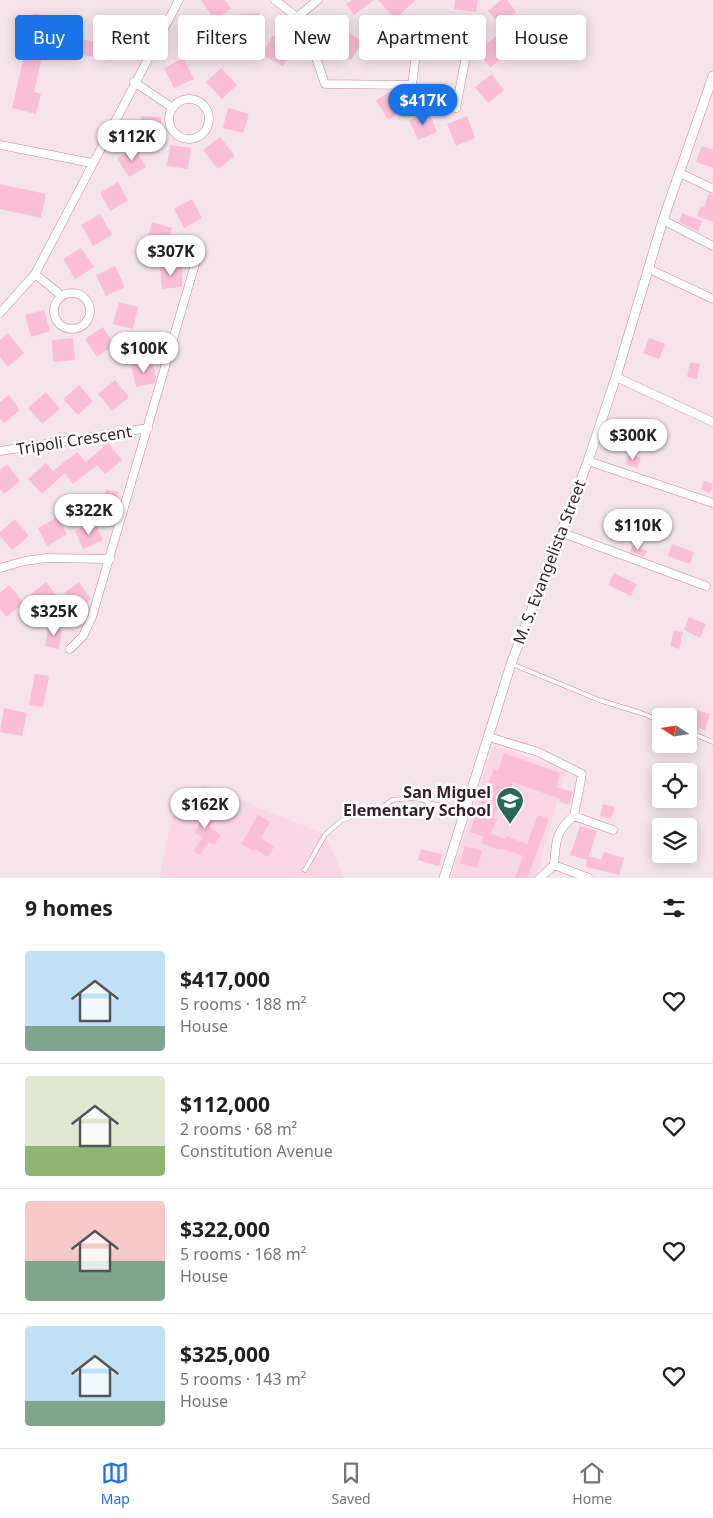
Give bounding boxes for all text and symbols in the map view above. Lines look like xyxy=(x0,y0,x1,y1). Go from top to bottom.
chip: Buy xyxy=(15,15,83,60)
chip: Rent xyxy=(93,15,168,60)
chip: Filters xyxy=(178,15,265,60)
chip: New xyxy=(275,15,349,60)
chip: Apartment xyxy=(359,15,486,60)
chip: House xyxy=(496,15,586,60)
pin: $417K xyxy=(388,84,458,126)
text: $417K xyxy=(399,89,447,111)
pin: $112K xyxy=(97,120,167,162)
text: $112K xyxy=(108,125,156,147)
pin: $307K xyxy=(136,234,206,277)
text: $307K xyxy=(147,240,195,262)
pin: $100K xyxy=(109,332,179,374)
text: $100K xyxy=(120,337,168,359)
pin: $300K xyxy=(598,418,668,461)
street label: Tripoli Crescent xyxy=(15,420,133,460)
text: $300K xyxy=(609,424,657,446)
street label: M. S. Evangelista Street xyxy=(507,476,591,647)
pin: $322K xyxy=(54,494,124,536)
text: $322K xyxy=(65,499,113,521)
pin: $110K xyxy=(603,508,673,551)
text: $110K xyxy=(614,514,662,536)
pin: $325K xyxy=(19,594,89,637)
text: $325K xyxy=(30,600,78,622)
north arrow xyxy=(652,708,698,752)
map controls xyxy=(652,708,697,863)
button: locate xyxy=(652,763,697,808)
place label: San Miguel Elementary School xyxy=(343,781,491,821)
school or university icon: San Miguel Elementary School xyxy=(495,786,525,825)
pin: $162K xyxy=(170,788,240,830)
text: $162K xyxy=(181,793,229,815)
button: layers xyxy=(652,818,697,863)
text: 9 homes xyxy=(25,894,113,922)
icon: filters xyxy=(660,894,688,922)
text: $417,000 xyxy=(180,965,270,993)
icon: home xyxy=(65,971,125,1031)
icon: heart xyxy=(660,987,688,1015)
text: 5 rooms · 188 m² xyxy=(180,993,306,1015)
text: House xyxy=(180,1015,228,1037)
text: $112,000 xyxy=(180,1090,270,1118)
icon: home xyxy=(65,1096,125,1156)
icon: heart xyxy=(660,1112,688,1140)
text: 2 rooms · 68 m² xyxy=(180,1118,297,1140)
text: Constitution Avenue xyxy=(180,1140,333,1162)
text: $322,000 xyxy=(180,1215,270,1243)
icon: home xyxy=(65,1221,125,1281)
icon: heart xyxy=(660,1237,688,1265)
text: 5 rooms · 168 m² xyxy=(180,1243,306,1265)
text: House xyxy=(180,1265,228,1287)
text: $325,000 xyxy=(180,1340,270,1368)
icon: home xyxy=(65,1346,125,1406)
icon: heart xyxy=(660,1362,688,1390)
text: 5 rooms · 143 m² xyxy=(180,1368,306,1390)
text: House xyxy=(180,1390,228,1412)
tab: Map xyxy=(101,1459,130,1508)
tab: Saved xyxy=(332,1459,371,1508)
tab: Home xyxy=(572,1459,612,1508)

